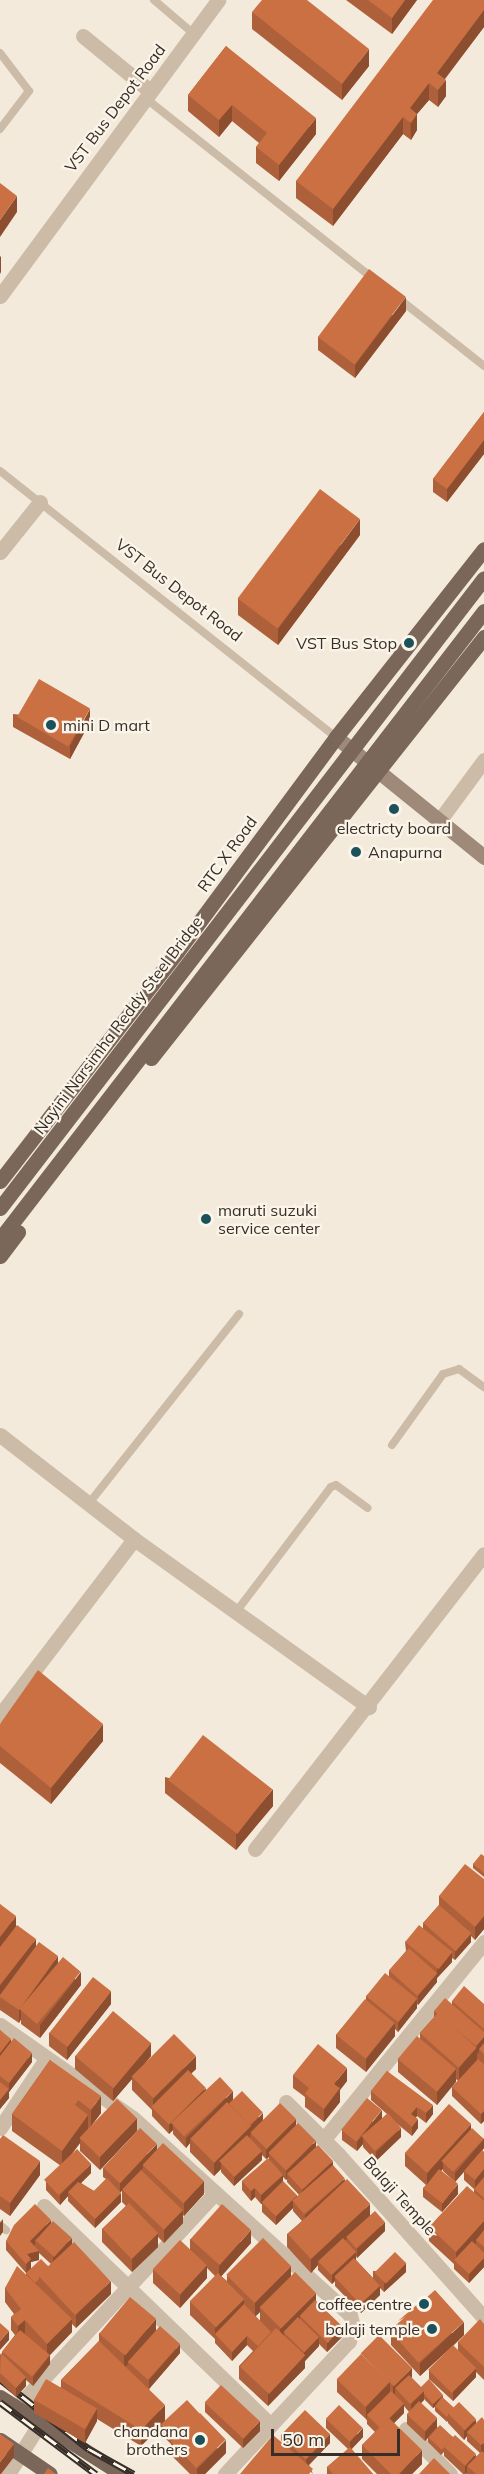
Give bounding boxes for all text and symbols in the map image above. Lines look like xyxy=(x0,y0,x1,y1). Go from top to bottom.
street label: VST Bus Depot Road xyxy=(61,40,169,176)
street label: VST Bus Depot Road xyxy=(112,535,246,645)
place label: VST Bus Stop xyxy=(296,633,397,653)
marker: VST Bus Stop xyxy=(402,636,416,650)
place label: mini D mart xyxy=(63,715,150,735)
marker: mini D mart xyxy=(44,718,58,732)
marker: electricty board xyxy=(387,802,401,816)
street label: RTC X Road xyxy=(193,812,261,896)
place label: electricty board xyxy=(337,818,451,838)
place label: Anapurna xyxy=(368,842,442,862)
marker: Anapurna xyxy=(349,845,363,859)
street label: Nayini Narsimha Reddy Steel Bridge xyxy=(30,912,206,1138)
place label: maruti suzuki service center xyxy=(218,1200,320,1238)
marker: maruti suzuki service center xyxy=(199,1212,213,1226)
street label: Balaji Temple xyxy=(360,2153,440,2239)
place label: coffee centre xyxy=(317,2294,412,2314)
marker: coffee centre xyxy=(417,2297,431,2311)
place label: balaji temple xyxy=(325,2319,420,2339)
marker: balaji temple xyxy=(425,2322,439,2336)
scale bar xyxy=(274,2417,403,2455)
place label: chandana brothers xyxy=(114,2421,188,2459)
text: 50 m xyxy=(282,2428,324,2451)
marker: chandana brothers xyxy=(193,2433,207,2447)

